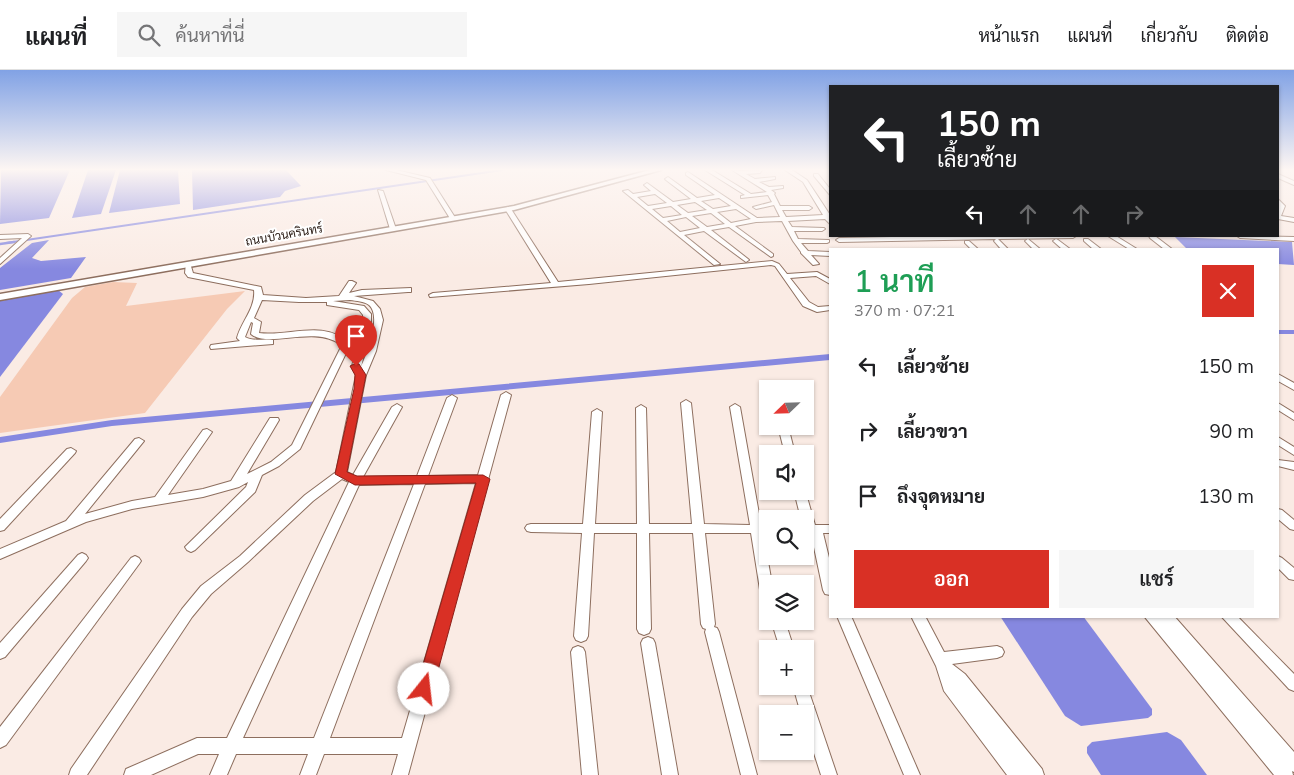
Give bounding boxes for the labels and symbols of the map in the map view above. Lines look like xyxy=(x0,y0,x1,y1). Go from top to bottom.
street label: ถนนบัวนครินทร์ xyxy=(244,220,324,249)
pin xyxy=(335,315,377,366)
north arrow xyxy=(759,380,814,435)
position arrow xyxy=(397,662,449,714)

